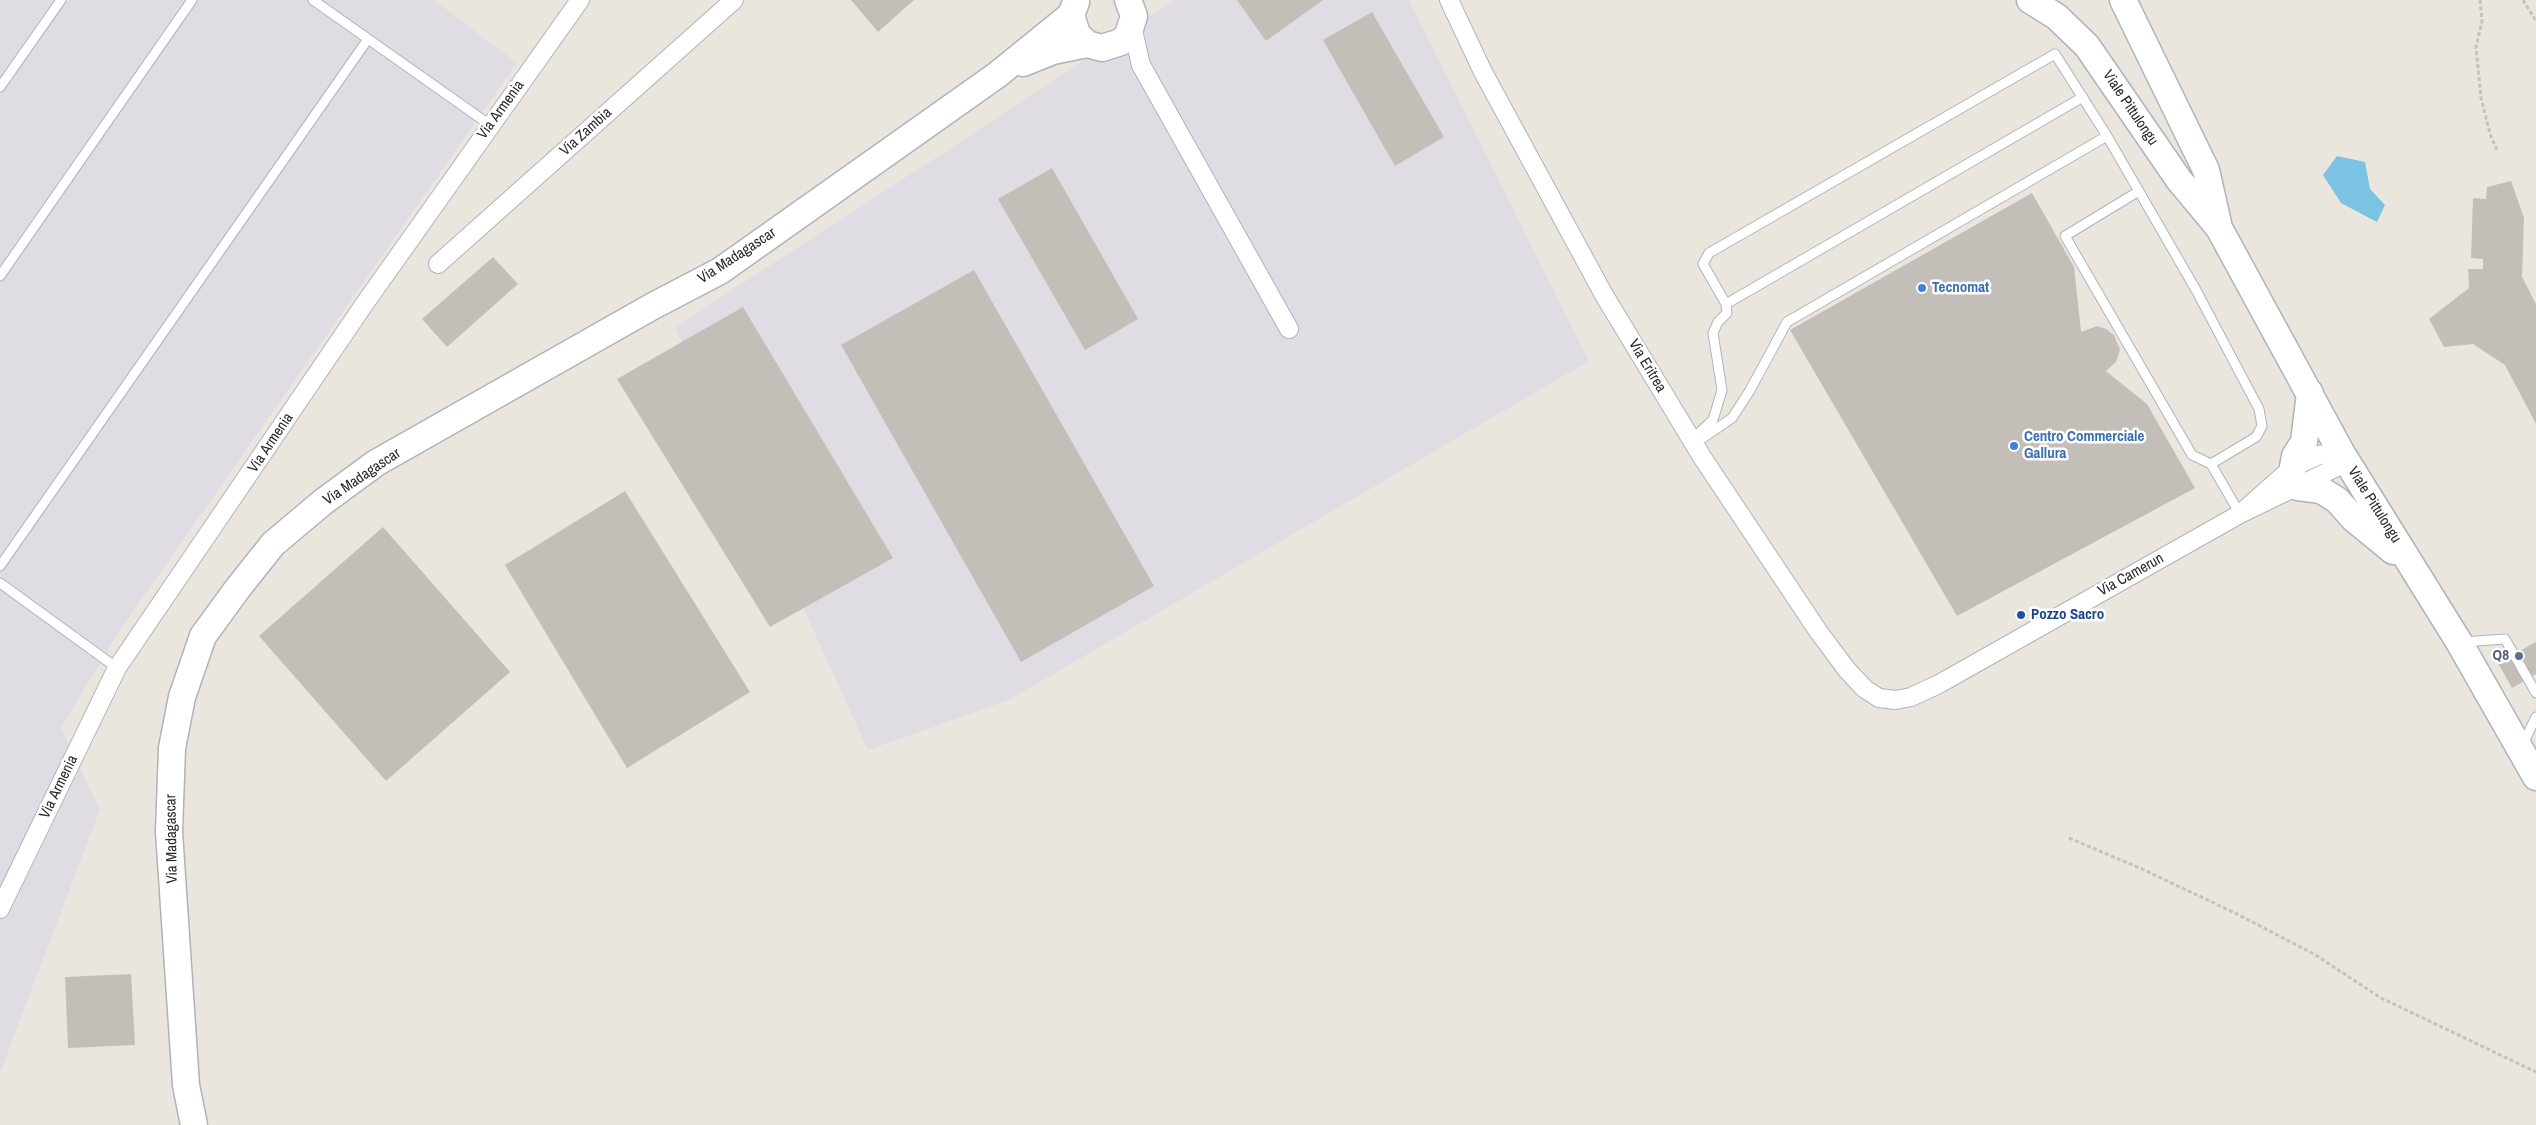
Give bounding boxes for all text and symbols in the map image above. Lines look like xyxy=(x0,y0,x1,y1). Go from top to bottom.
street label: Viale Pittulongu xyxy=(2098,67,2162,149)
street label: Via Armenia xyxy=(474,77,528,143)
street label: Via Zambia xyxy=(556,104,616,160)
street label: Via Madagascar xyxy=(695,224,779,288)
place label: Tecnomat xyxy=(1932,279,1989,297)
marker: Tecnomat xyxy=(1916,282,1928,294)
street label: Via Eritrea xyxy=(1624,336,1670,396)
street label: Via Armenia xyxy=(244,410,298,476)
place label: Centro Commerciale Gallura xyxy=(2024,428,2144,463)
marker: Centro Commerciale Gallura xyxy=(2008,440,2020,452)
street label: Via Madagascar xyxy=(320,445,404,509)
street label: Viale Pittulongu xyxy=(2343,463,2405,547)
street label: Via Camerun xyxy=(2095,550,2167,600)
place label: Pozzo Sacro xyxy=(2031,606,2104,624)
marker: Pozzo Sacro xyxy=(2015,609,2027,621)
place label: Q8 xyxy=(2493,647,2509,665)
marker: Q8 xyxy=(2513,650,2525,662)
street label: Via Armenia xyxy=(36,752,82,822)
street label: Via Madagascar xyxy=(162,794,182,884)

